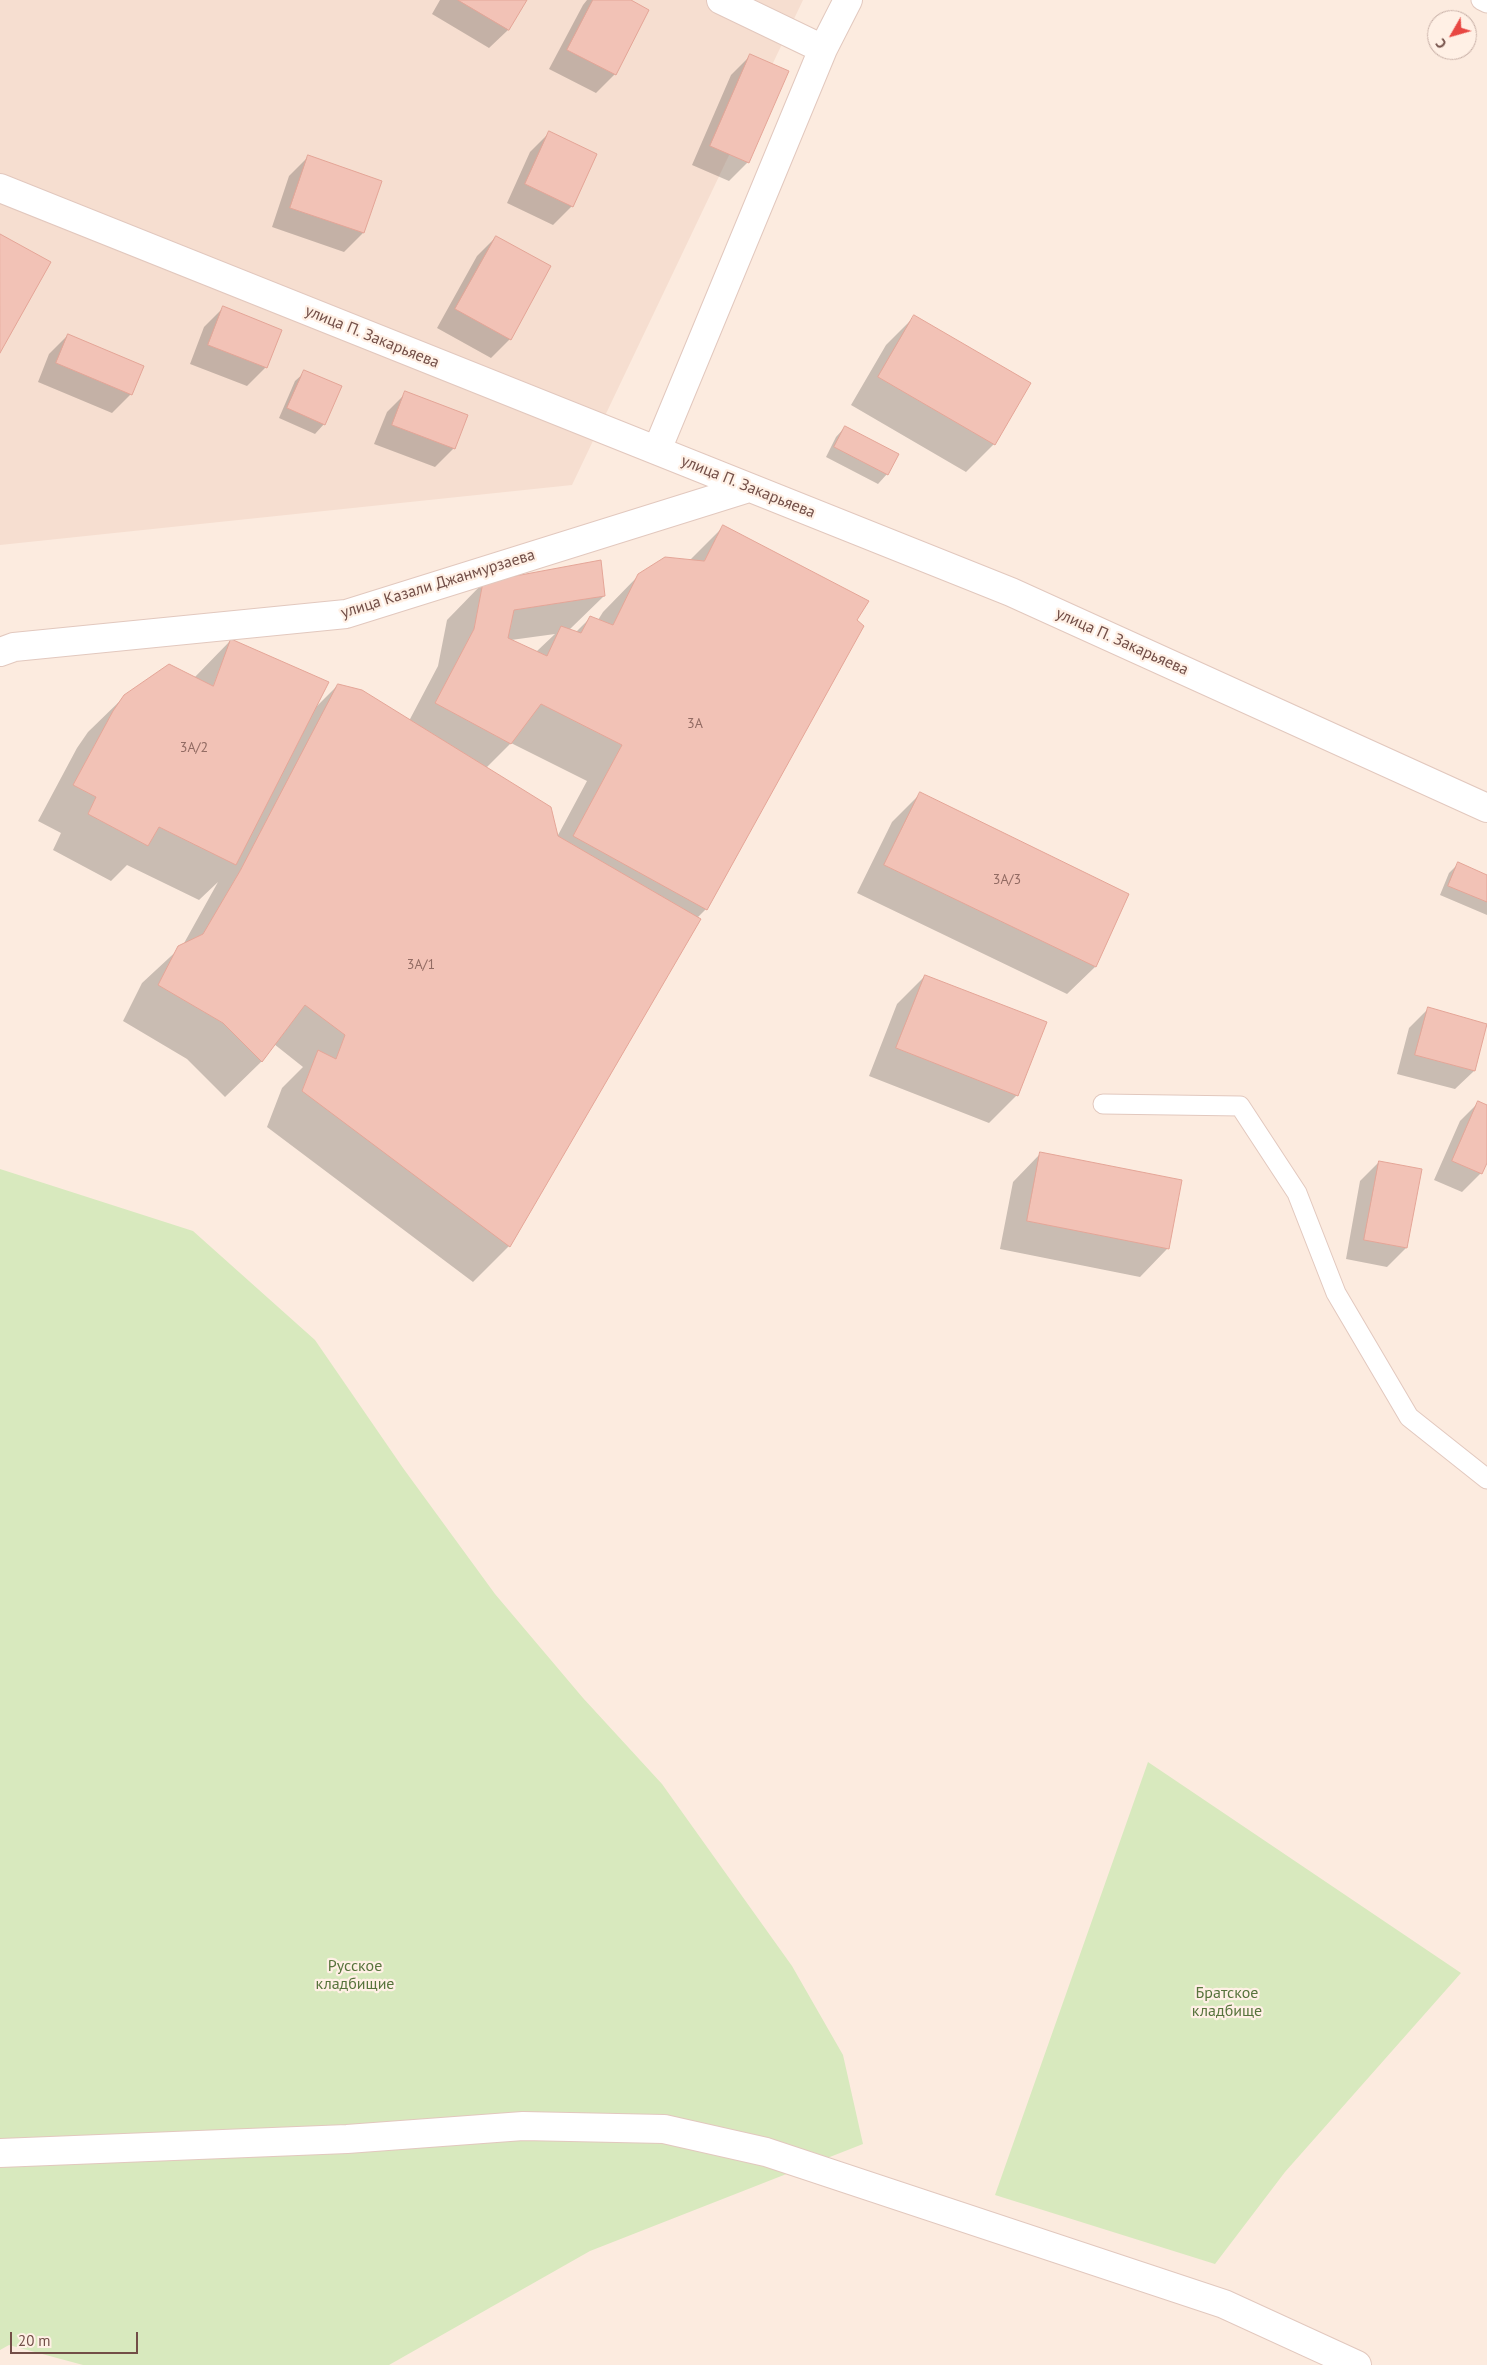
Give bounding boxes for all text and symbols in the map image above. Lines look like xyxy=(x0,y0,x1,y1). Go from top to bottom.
north arrow xyxy=(1427,10,1477,60)
text: С xyxy=(1431,35,1450,52)
street label: улица П. Закарьяева xyxy=(302,301,442,373)
street label: улица П. Закарьяева xyxy=(678,451,818,523)
street label: улица Казали Джанмурзаева xyxy=(339,545,537,623)
street label: улица П. Закарьяева xyxy=(1053,604,1191,680)
house number: 3А xyxy=(687,716,703,732)
house number: 3А/2 xyxy=(180,740,208,756)
house number: 3А/3 xyxy=(993,872,1021,888)
house number: 3А/1 xyxy=(407,957,435,973)
park label: Русское кладбищие xyxy=(316,1956,394,1994)
park label: Братское кладбище xyxy=(1192,1983,1262,2021)
scale bar xyxy=(12,2322,140,2354)
text: 20 m xyxy=(18,2331,51,2350)

